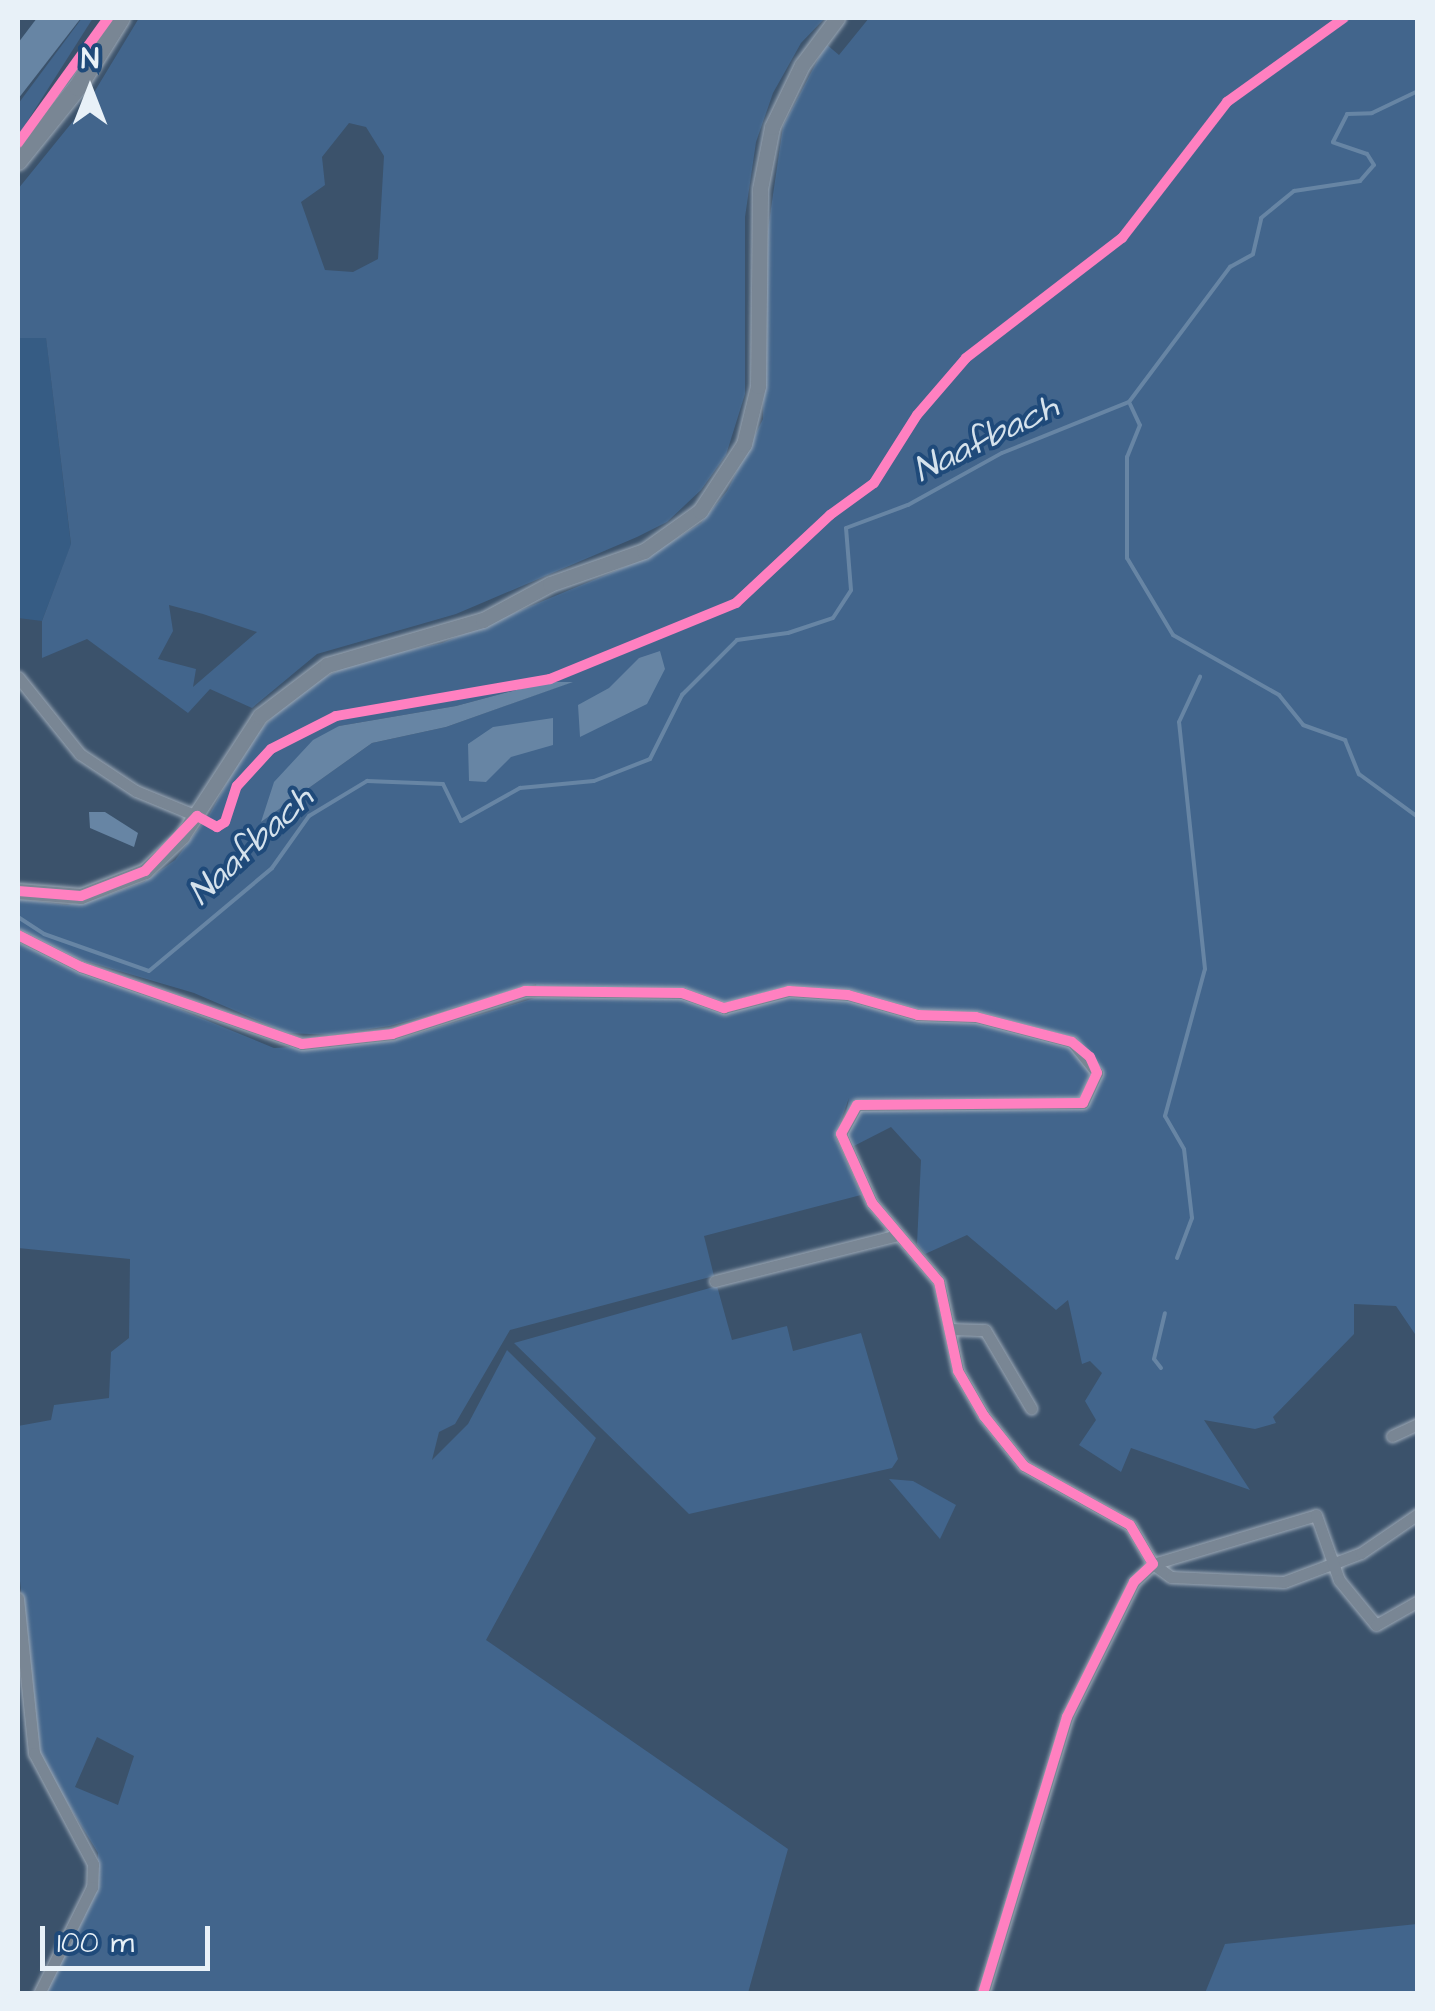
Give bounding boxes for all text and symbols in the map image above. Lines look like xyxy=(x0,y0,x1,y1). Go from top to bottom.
north arrow xyxy=(40,40,140,140)
text: N xyxy=(81,40,99,79)
water label: Naafbach xyxy=(907,386,1065,492)
water label: Naafbach xyxy=(180,778,322,914)
scale bar xyxy=(45,1906,215,1968)
text: 100 m xyxy=(57,1922,134,1964)

